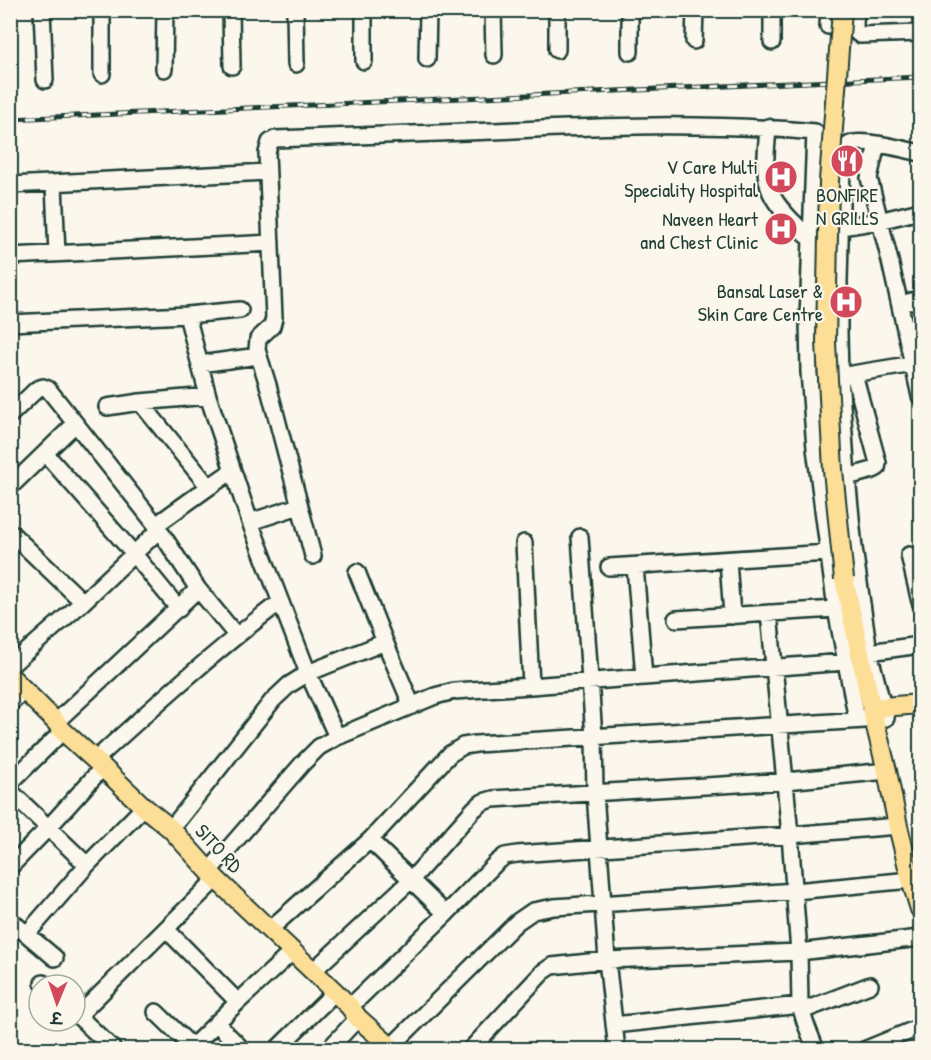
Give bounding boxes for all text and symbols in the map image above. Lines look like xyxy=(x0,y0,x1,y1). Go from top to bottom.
restaurant icon: BONFIRE N GRILLS xyxy=(829,143,865,179)
place label: V Care Multi Speciality Hospital xyxy=(624,153,759,203)
hospital icon: V Care Multi Speciality Hospital xyxy=(763,159,799,195)
place label: BONFIRE N GRILLS xyxy=(816,181,878,231)
place label: Naveen Heart and Chest Clinic xyxy=(640,205,759,255)
hospital icon: Naveen Heart and Chest Clinic xyxy=(763,211,799,247)
place label: Bansal Laser & Skin Care Centre xyxy=(698,277,823,327)
hospital icon: Bansal Laser & Skin Care Centre xyxy=(828,284,864,320)
street label: SITO RD xyxy=(190,818,249,879)
north arrow xyxy=(27,973,87,1033)
text: उ xyxy=(49,1007,64,1029)

